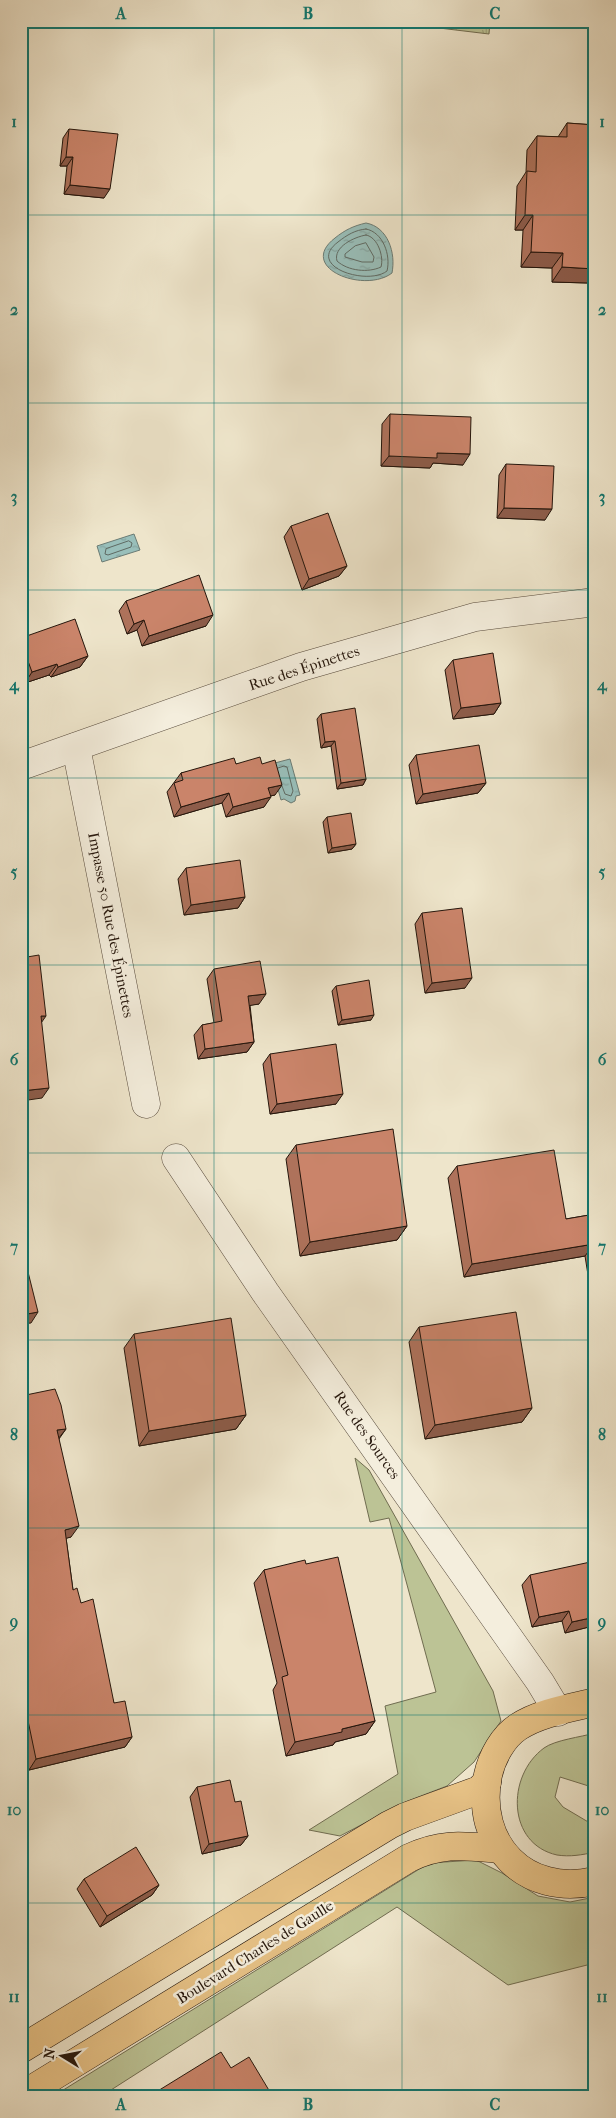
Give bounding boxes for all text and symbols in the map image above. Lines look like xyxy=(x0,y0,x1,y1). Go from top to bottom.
text: A xyxy=(115,4,127,23)
text: B xyxy=(303,4,313,23)
text: C xyxy=(490,4,501,23)
text: 1 xyxy=(11,112,17,131)
text: 1 xyxy=(599,112,605,131)
text: 2 xyxy=(10,300,18,319)
text: 2 xyxy=(598,300,606,319)
text: 3 xyxy=(11,487,17,507)
text: 3 xyxy=(599,487,605,507)
street label: Rue des Épinettes xyxy=(246,641,362,694)
text: 4 xyxy=(8,675,20,695)
text: 4 xyxy=(596,675,608,695)
street label: Impasse 50 Rue des Épinettes xyxy=(84,831,138,1020)
text: 5 xyxy=(11,862,18,881)
text: 5 xyxy=(599,862,606,881)
text: 6 xyxy=(10,1050,19,1069)
text: 6 xyxy=(598,1050,607,1069)
text: 7 xyxy=(9,1237,18,1256)
text: 7 xyxy=(597,1237,606,1256)
street label: Rue des Sources xyxy=(330,1387,404,1483)
text: 8 xyxy=(10,1425,18,1444)
text: 8 xyxy=(598,1425,606,1444)
text: 9 xyxy=(9,1612,18,1632)
text: 9 xyxy=(597,1612,606,1632)
text: 10 xyxy=(7,1800,21,1819)
text: 10 xyxy=(595,1800,609,1819)
street label: Boulevard Charles de Gaulle xyxy=(173,1896,337,2008)
text: 11 xyxy=(8,1987,20,2006)
text: 11 xyxy=(596,1987,608,2006)
north arrow xyxy=(38,2030,88,2080)
text: N xyxy=(40,2047,59,2061)
text: A xyxy=(115,2095,127,2114)
text: B xyxy=(303,2095,313,2114)
text: C xyxy=(490,2095,501,2114)

